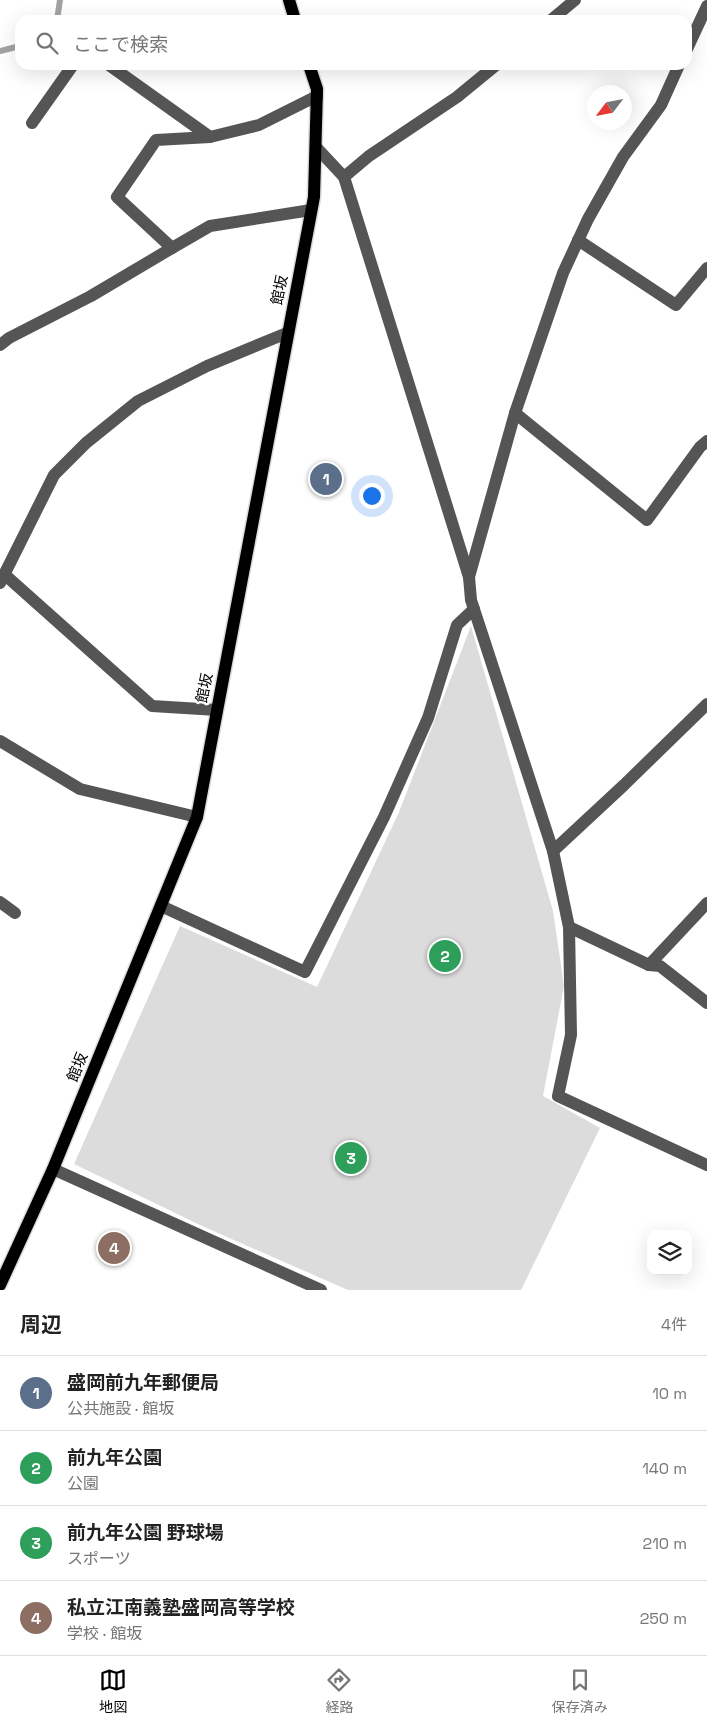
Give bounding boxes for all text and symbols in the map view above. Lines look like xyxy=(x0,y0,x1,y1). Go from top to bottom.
search box xyxy=(15,15,692,70)
icon: search xyxy=(33,29,61,57)
text: ここで検索 xyxy=(73,32,168,57)
north arrow xyxy=(587,85,632,130)
street label: 館坂 xyxy=(267,273,291,307)
pin: 1 xyxy=(310,460,342,498)
your location xyxy=(359,483,385,509)
street label: 館坂 xyxy=(192,671,216,705)
pin: 2 xyxy=(429,937,461,975)
street label: 館坂 xyxy=(63,1050,91,1084)
pin: 3 xyxy=(335,1139,367,1177)
pin: 4 xyxy=(98,1229,130,1267)
map controls xyxy=(647,1230,692,1275)
button: layers xyxy=(647,1230,692,1275)
text: 周辺 xyxy=(20,1311,62,1338)
text: 4件 xyxy=(661,1314,687,1335)
text: 盛岡前九年郵便局 xyxy=(67,1370,219,1395)
text: 1 xyxy=(32,1383,40,1404)
text: 10 m xyxy=(652,1383,687,1404)
text: 公共施設 · 館坂 xyxy=(67,1398,174,1419)
text: 前九年公園 xyxy=(67,1445,162,1470)
text: 2 xyxy=(31,1458,41,1479)
text: 140 m xyxy=(642,1458,687,1479)
text: 公園 xyxy=(67,1473,99,1494)
text: 前九年公園 野球場 xyxy=(67,1520,224,1545)
text: 3 xyxy=(31,1533,41,1554)
text: 210 m xyxy=(643,1533,687,1554)
text: スポーツ xyxy=(67,1548,131,1569)
text: 私立江南義塾盛岡高等学校 xyxy=(67,1595,295,1620)
text: 4 xyxy=(31,1608,41,1629)
text: 250 m xyxy=(640,1608,687,1629)
text: 学校 · 館坂 xyxy=(67,1623,142,1644)
tab: 地図 xyxy=(99,1666,127,1716)
tab: 経路 xyxy=(325,1666,353,1716)
tab: 保存済み xyxy=(552,1666,608,1716)

